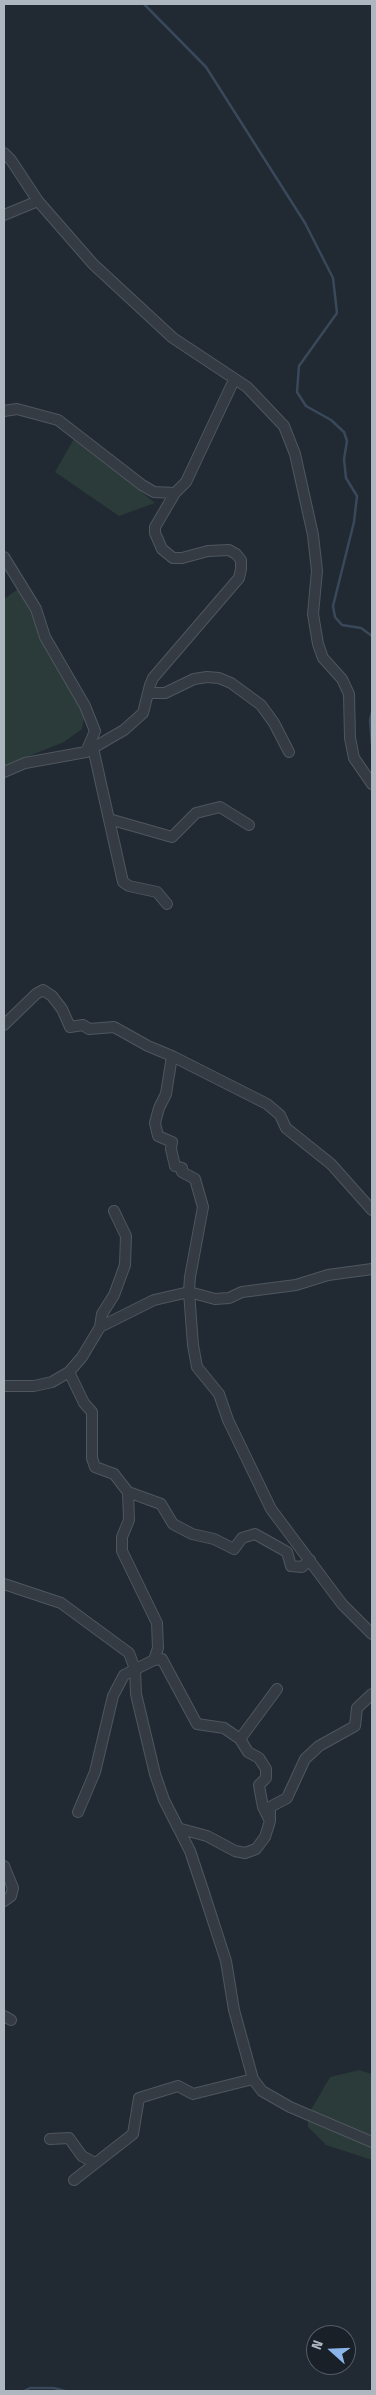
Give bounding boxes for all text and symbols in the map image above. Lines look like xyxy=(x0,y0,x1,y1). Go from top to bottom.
north arrow xyxy=(306,2325,356,2375)
text: N xyxy=(308,2338,327,2352)

